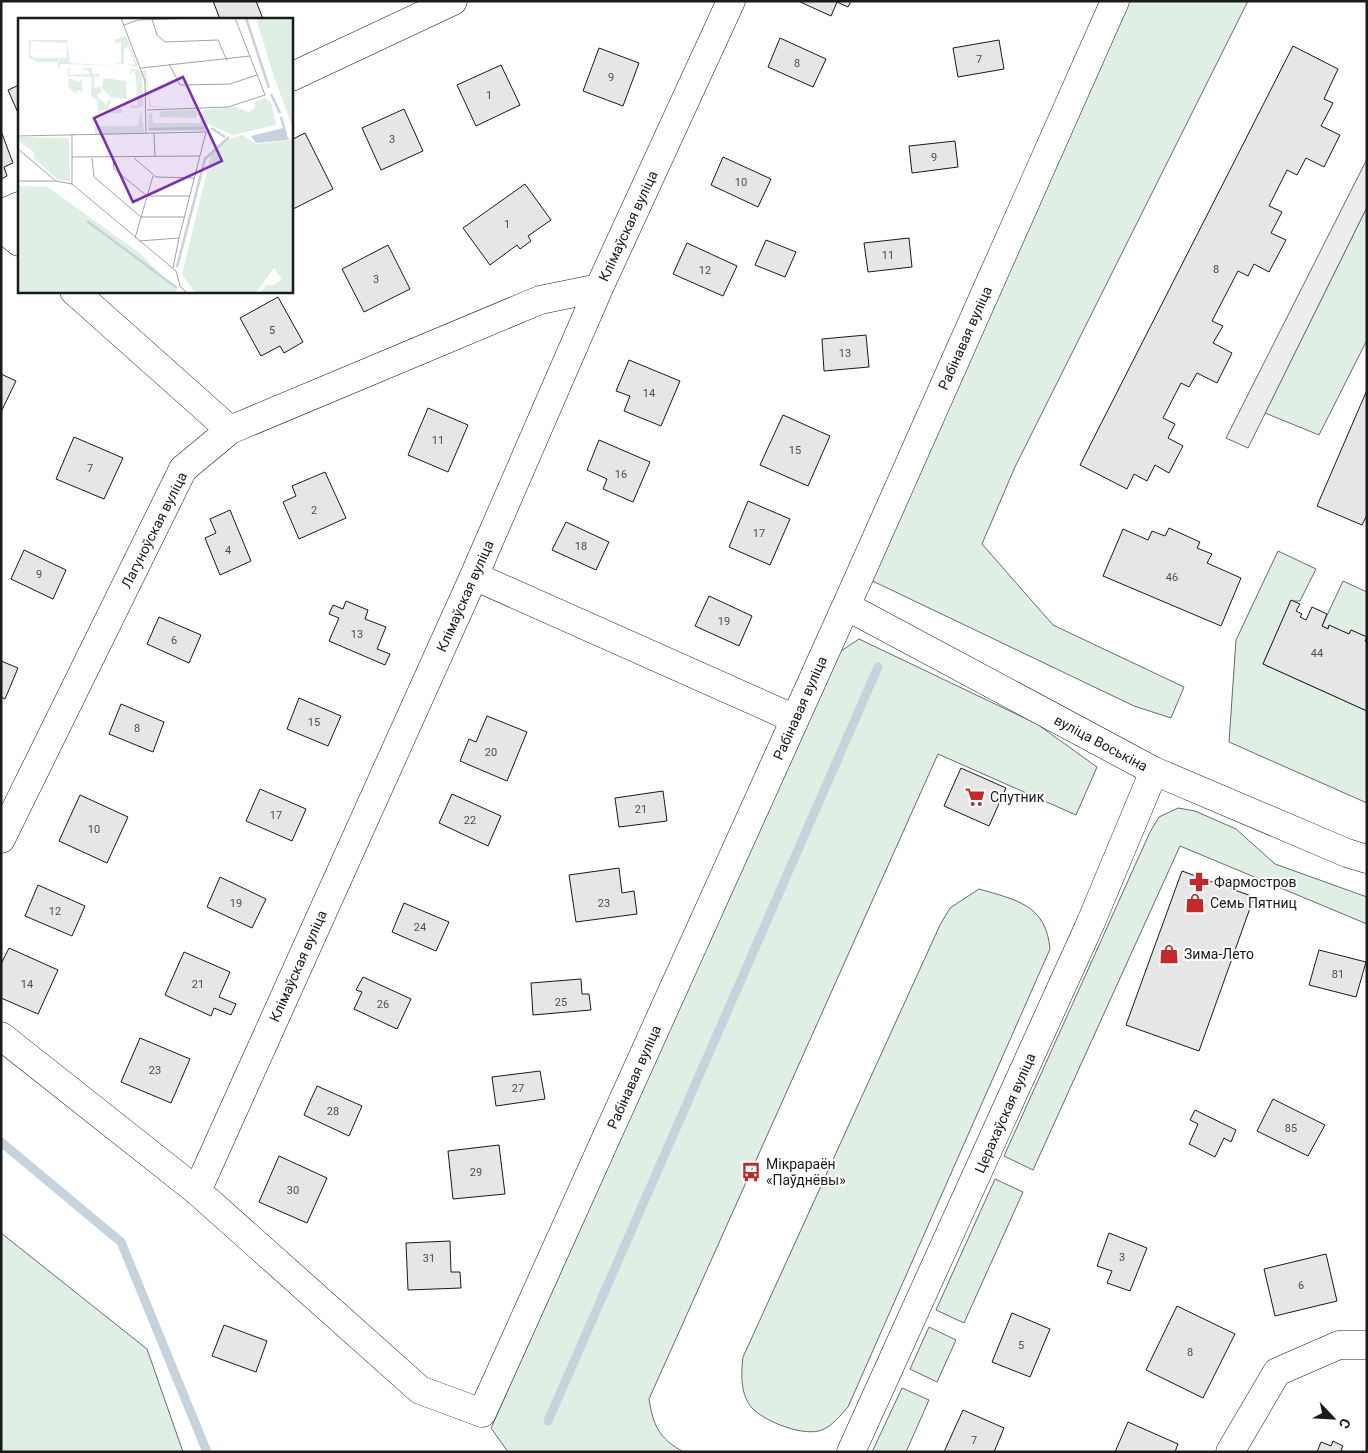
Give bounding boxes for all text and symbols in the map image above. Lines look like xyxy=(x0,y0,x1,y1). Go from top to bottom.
inset map xyxy=(18,18,292,292)
house number: 7 xyxy=(976,53,982,66)
house number: 8 xyxy=(794,57,800,70)
house number: 9 xyxy=(608,71,614,84)
house number: 1 xyxy=(486,89,492,102)
house number: 3 xyxy=(389,133,395,146)
house number: 9 xyxy=(931,151,937,164)
street label: Клімаўская вуліца xyxy=(595,168,661,284)
house number: 10 xyxy=(735,176,747,189)
house number: 1 xyxy=(504,218,510,231)
house number: 11 xyxy=(882,249,894,262)
house number: 8 xyxy=(1213,263,1219,276)
house number: 12 xyxy=(699,264,711,277)
house number: 3 xyxy=(373,273,379,286)
street label: Рабінавая вуліца xyxy=(935,284,995,392)
house number: 5 xyxy=(269,324,275,337)
house number: 13 xyxy=(839,347,851,360)
house number: 14 xyxy=(643,387,655,400)
house number: 11 xyxy=(432,434,444,447)
house number: 15 xyxy=(789,444,801,457)
house number: 7 xyxy=(87,462,93,475)
house number: 16 xyxy=(615,468,627,481)
street label: Лагуноўская вуліца xyxy=(118,469,190,591)
house number: 2 xyxy=(311,504,317,517)
house number: 17 xyxy=(753,527,765,540)
street label: Клімаўская вуліца xyxy=(433,538,497,654)
house number: 18 xyxy=(575,540,587,553)
house number: 4 xyxy=(225,544,231,557)
house number: 9 xyxy=(36,568,42,581)
house number: 46 xyxy=(1166,571,1178,584)
house number: 19 xyxy=(718,615,730,628)
house number: 13 xyxy=(351,628,363,641)
house number: 6 xyxy=(171,634,177,647)
house number: 44 xyxy=(1311,647,1323,660)
street label: Рабінавая вуліца xyxy=(770,654,830,762)
street label: вуліца Воськіна xyxy=(1052,712,1150,774)
house number: 15 xyxy=(308,716,320,729)
house number: 8 xyxy=(134,722,140,735)
house number: 20 xyxy=(485,746,497,759)
supermarket icon: Спутник xyxy=(964,786,986,808)
place label: Спутник xyxy=(990,789,1045,805)
house number: 21 xyxy=(635,803,647,816)
house number: 17 xyxy=(270,809,282,822)
house number: 22 xyxy=(464,814,476,827)
house number: 10 xyxy=(88,823,100,836)
pharmacy icon: Фармостров xyxy=(1188,871,1210,893)
place label: Фармостров xyxy=(1214,874,1297,890)
shop icon: Семь Пятниц xyxy=(1184,892,1206,914)
place label: Семь Пятниц xyxy=(1210,895,1297,911)
house number: 19 xyxy=(230,897,242,910)
house number: 23 xyxy=(598,897,610,910)
house number: 12 xyxy=(49,905,61,918)
street label: Клімаўская вуліца xyxy=(266,908,330,1024)
house number: 24 xyxy=(414,921,426,934)
shop icon: Зима-Лето xyxy=(1158,943,1180,965)
place label: Зима-Лето xyxy=(1184,946,1254,962)
house number: 81 xyxy=(1332,968,1344,981)
house number: 14 xyxy=(21,978,33,991)
house number: 21 xyxy=(192,978,204,991)
house number: 25 xyxy=(555,996,567,1009)
house number: 26 xyxy=(377,998,389,1011)
street label: Рабінавая вуліца xyxy=(604,1023,664,1131)
street label: Церахаўская вуліца xyxy=(971,1051,1039,1175)
house number: 23 xyxy=(149,1064,161,1077)
house number: 27 xyxy=(512,1082,524,1095)
house number: 28 xyxy=(327,1105,339,1118)
house number: 85 xyxy=(1285,1122,1297,1135)
place label: Мікрараён «Паўднёвы» xyxy=(766,1156,846,1188)
bus stop icon: Мікрараён «Паўднёвы» xyxy=(740,1161,762,1183)
house number: 29 xyxy=(470,1166,482,1179)
house number: 30 xyxy=(287,1184,299,1197)
house number: 3 xyxy=(1119,1251,1125,1264)
house number: 31 xyxy=(423,1252,435,1265)
house number: 6 xyxy=(1298,1279,1304,1292)
house number: 5 xyxy=(1018,1339,1024,1352)
house number: 8 xyxy=(1187,1346,1193,1359)
north arrow xyxy=(1308,1393,1358,1443)
text: С xyxy=(1336,1416,1354,1431)
house number: 7 xyxy=(971,1434,977,1447)

